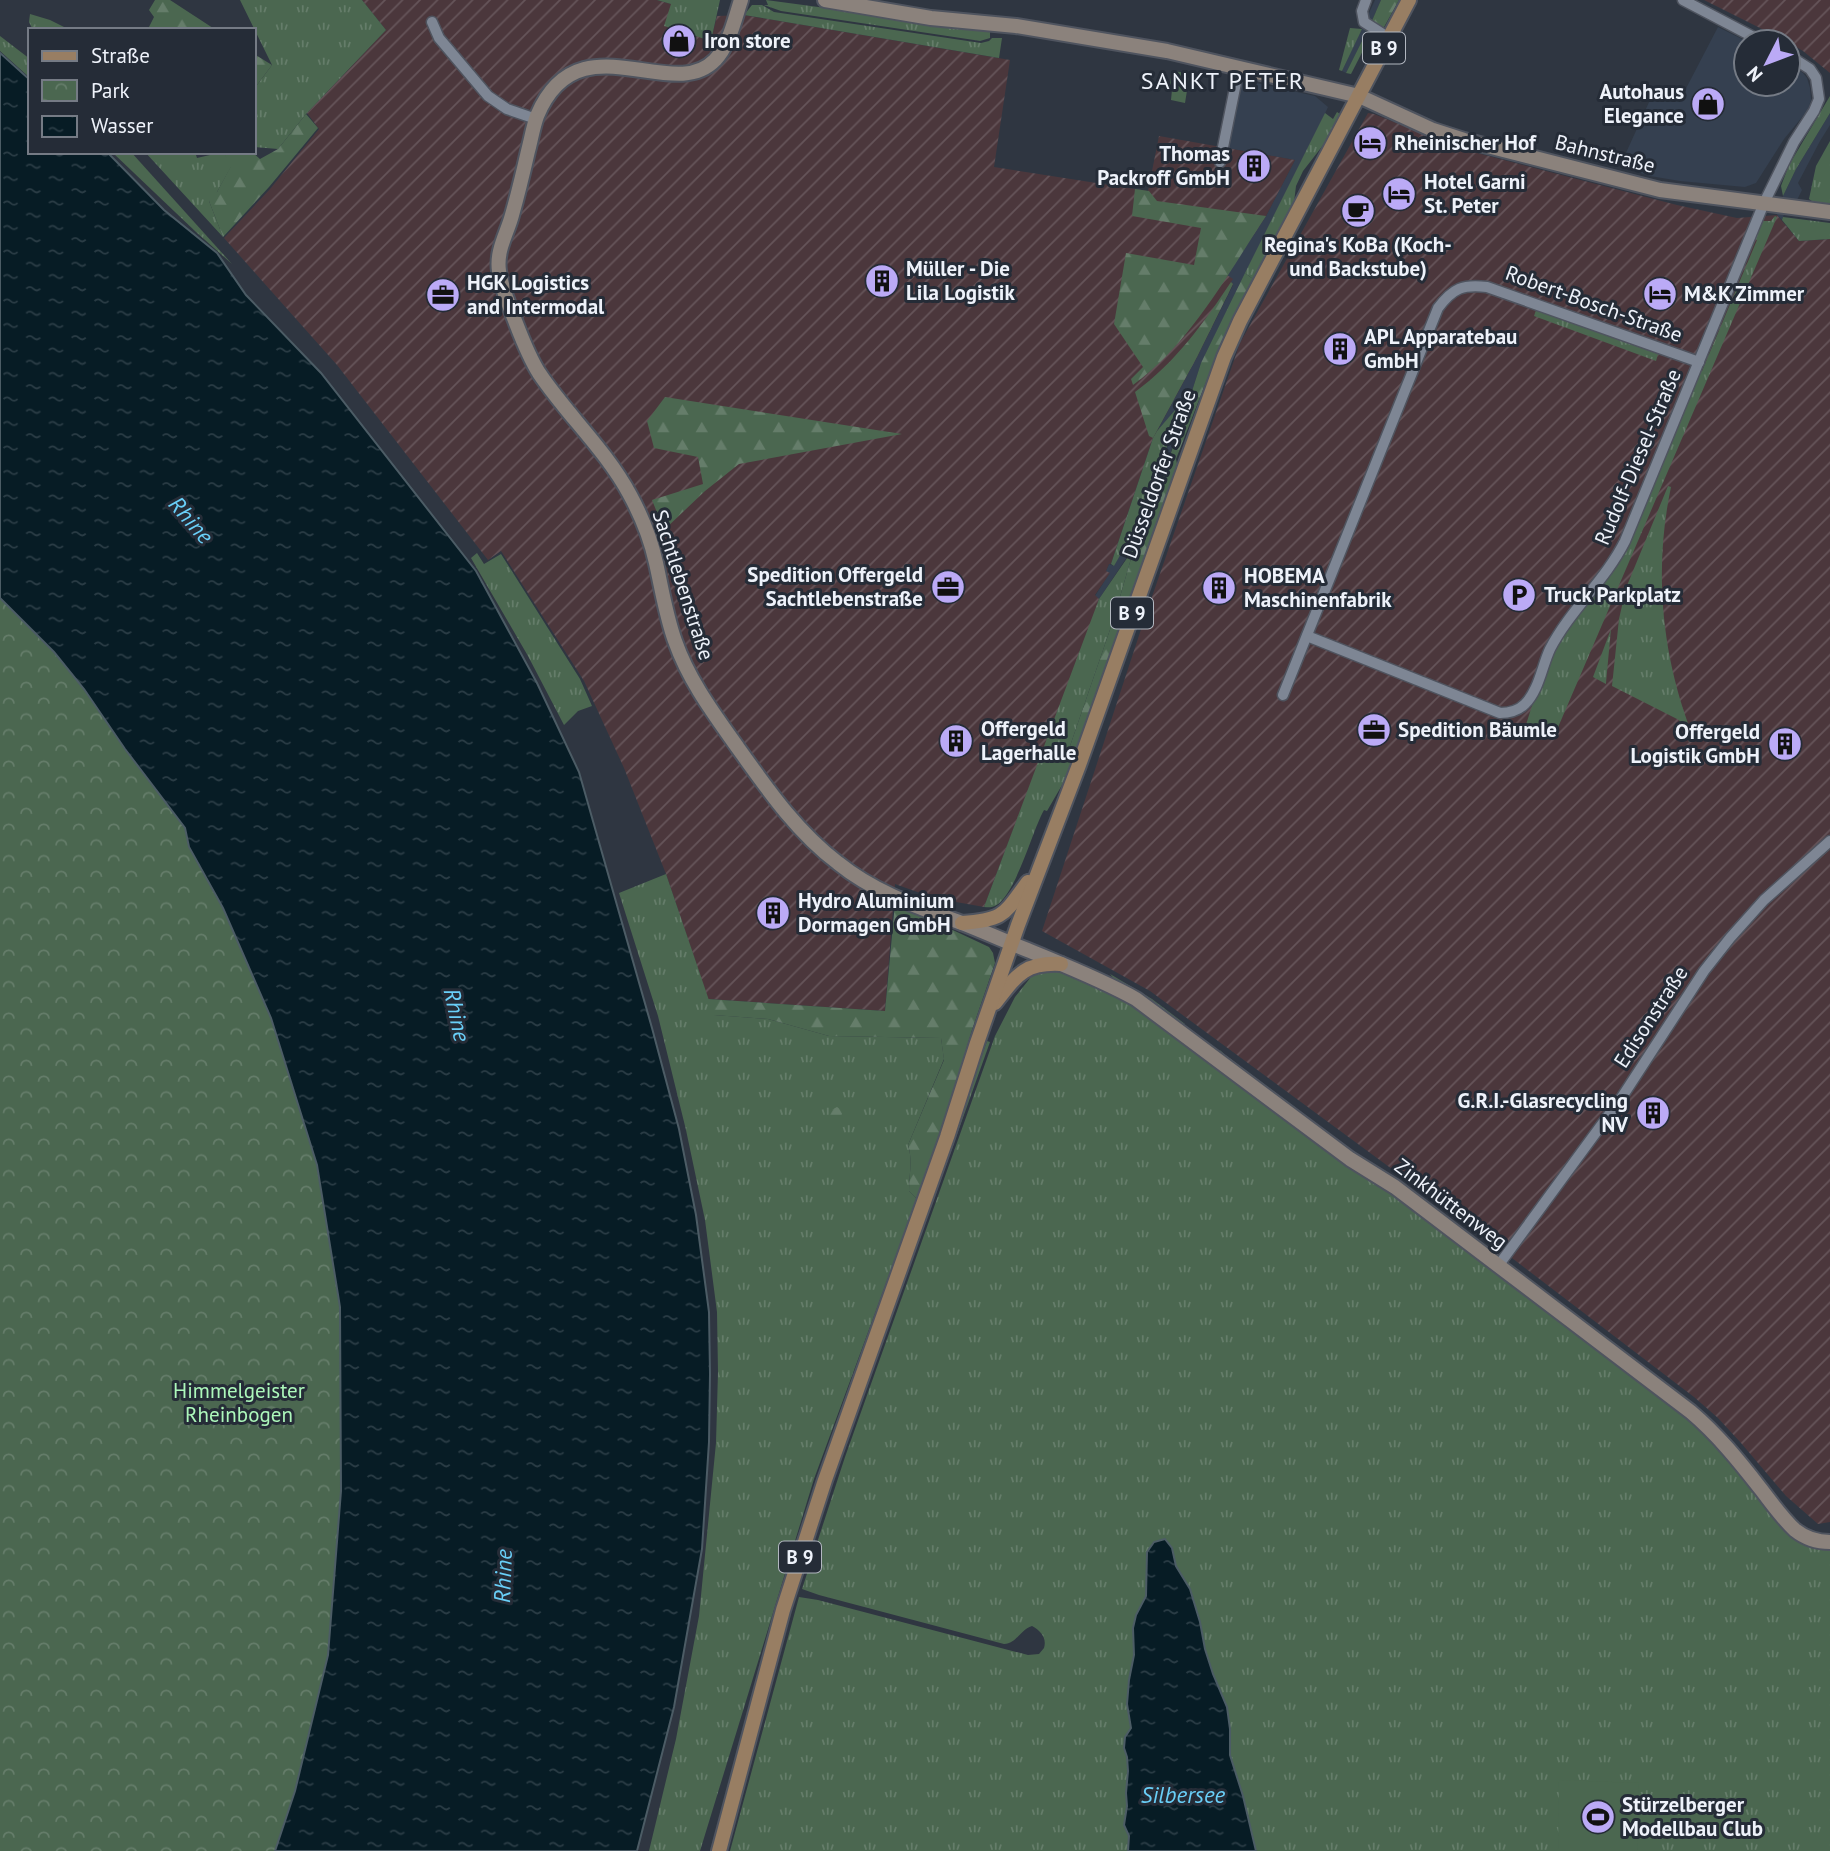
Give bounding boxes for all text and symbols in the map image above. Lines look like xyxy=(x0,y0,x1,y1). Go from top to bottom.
shop icon: Iron store xyxy=(660,22,698,60)
place label: Iron store xyxy=(704,27,791,54)
legend xyxy=(28,28,256,154)
north arrow xyxy=(1732,28,1802,98)
road number: B 9 xyxy=(1363,32,1405,64)
text: Straße xyxy=(91,42,150,69)
text: N xyxy=(1741,62,1767,87)
district label: SANKT PETER xyxy=(1141,65,1305,96)
text: Park xyxy=(91,77,130,104)
place label: Autohaus Elegance xyxy=(1599,78,1684,129)
shop icon: Autohaus Elegance xyxy=(1689,85,1727,123)
text: Wasser xyxy=(91,112,153,139)
hotel icon: Rheinischer Hof xyxy=(1351,124,1389,162)
street label: Bahnstraße xyxy=(1552,128,1658,179)
place label: Rheinischer Hof xyxy=(1394,129,1537,156)
place label: Thomas Packroff GmbH xyxy=(1097,140,1230,191)
building icon: Thomas Packroff GmbH xyxy=(1235,147,1273,185)
place label: Hotel Garni St. Peter xyxy=(1424,168,1526,219)
hotel icon: Hotel Garni St. Peter xyxy=(1380,175,1418,213)
cafe icon: Regina's KoBa (Koch- und Backstube) xyxy=(1339,192,1377,230)
place label: Regina's KoBa (Koch- und Backstube) xyxy=(1264,231,1452,282)
place label: Müller - Die Lila Logistik xyxy=(906,255,1015,306)
street label: Robert-Bosch-Straße xyxy=(1502,259,1686,348)
building icon: Müller - Die Lila Logistik xyxy=(863,262,901,300)
place label: HGK Logistics and Intermodal xyxy=(467,269,605,320)
hotel icon: M&K Zimmer xyxy=(1641,275,1679,313)
office icon: HGK Logistics and Intermodal xyxy=(424,276,462,314)
place label: M&K Zimmer xyxy=(1684,280,1805,307)
place label: APL Apparatebau GmbH xyxy=(1364,323,1517,374)
building icon: APL Apparatebau GmbH xyxy=(1321,330,1359,368)
street label: Rudolf-Diesel-Straße xyxy=(1588,365,1687,549)
street label: Düsseldorfer Straße xyxy=(1115,386,1202,562)
water label: Rhine xyxy=(163,490,220,550)
street label: Sachtlebenstraße xyxy=(646,506,721,663)
place label: Spedition Offergeld Sachtlebenstraße xyxy=(747,561,923,612)
place label: HOBEMA Maschinenfabrik xyxy=(1244,562,1392,613)
office icon: Spedition Offergeld Sachtlebenstraße xyxy=(929,568,967,606)
building icon: HOBEMA Maschinenfabrik xyxy=(1200,569,1238,607)
parking icon: Truck Parkplatz xyxy=(1500,576,1538,614)
place label: Truck Parkplatz xyxy=(1544,581,1681,608)
road number: B 9 xyxy=(1111,598,1153,628)
office icon: Spedition Bäumle xyxy=(1355,711,1393,749)
place label: Offergeld Lagerhalle xyxy=(981,715,1076,766)
place label: Spedition Bäumle xyxy=(1398,716,1557,743)
place label: Offergeld Logistik GmbH xyxy=(1631,718,1760,769)
building icon: Offergeld Lagerhalle xyxy=(937,722,975,760)
building icon: Offergeld Logistik GmbH xyxy=(1766,725,1804,763)
place label: Hydro Aluminium Dormagen GmbH xyxy=(798,887,954,938)
building icon: Hydro Aluminium Dormagen GmbH xyxy=(754,894,792,932)
street label: Edisonstraße xyxy=(1608,961,1694,1073)
water label: Rhine xyxy=(438,986,477,1045)
place label: G.R.I.-Glasrecycling NV xyxy=(1458,1087,1628,1138)
building icon: G.R.I.-Glasrecycling NV xyxy=(1634,1094,1672,1132)
street label: Zinkhüttenweg xyxy=(1389,1152,1513,1255)
park label: Himmelgeister Rheinbogen xyxy=(173,1377,305,1428)
road number: B 9 xyxy=(779,1541,821,1572)
water label: Rhine xyxy=(487,1548,518,1603)
water label: Silbersee xyxy=(1141,1780,1226,1809)
place label: Stürzelberger Modellbau Club xyxy=(1622,1791,1763,1842)
sports icon: Stürzelberger Modellbau Club xyxy=(1579,1798,1617,1836)

